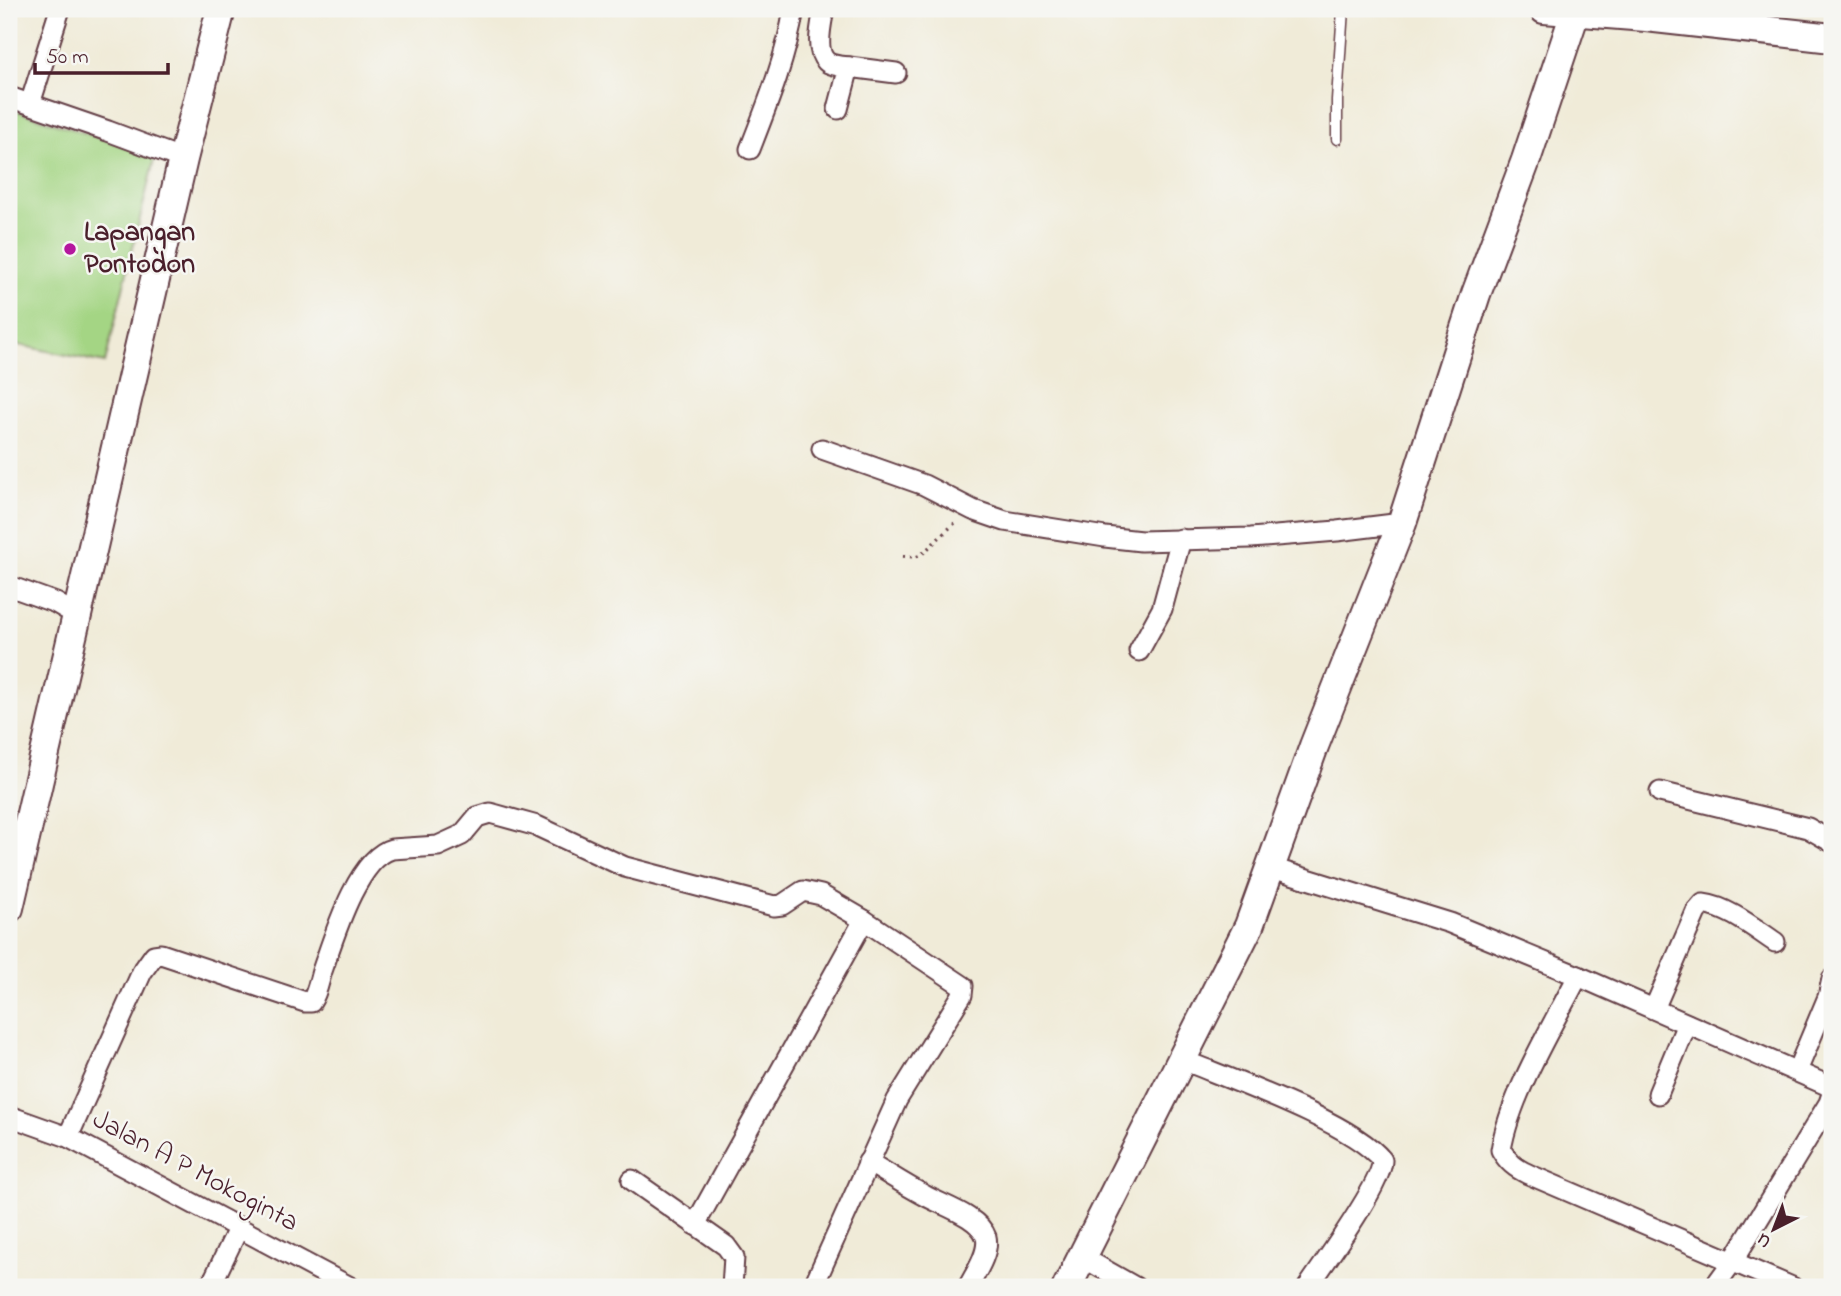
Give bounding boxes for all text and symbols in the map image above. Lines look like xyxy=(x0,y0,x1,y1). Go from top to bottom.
scale bar xyxy=(35,32,168,76)
text: 50 m xyxy=(46,43,89,73)
place label: Lapangan Pontodon xyxy=(84,213,195,286)
marker: Lapangan Pontodon xyxy=(62,241,78,257)
street label: Jalan A P Mokoginta xyxy=(84,1100,306,1244)
north arrow xyxy=(1740,1194,1810,1264)
text: U xyxy=(1751,1226,1778,1254)

